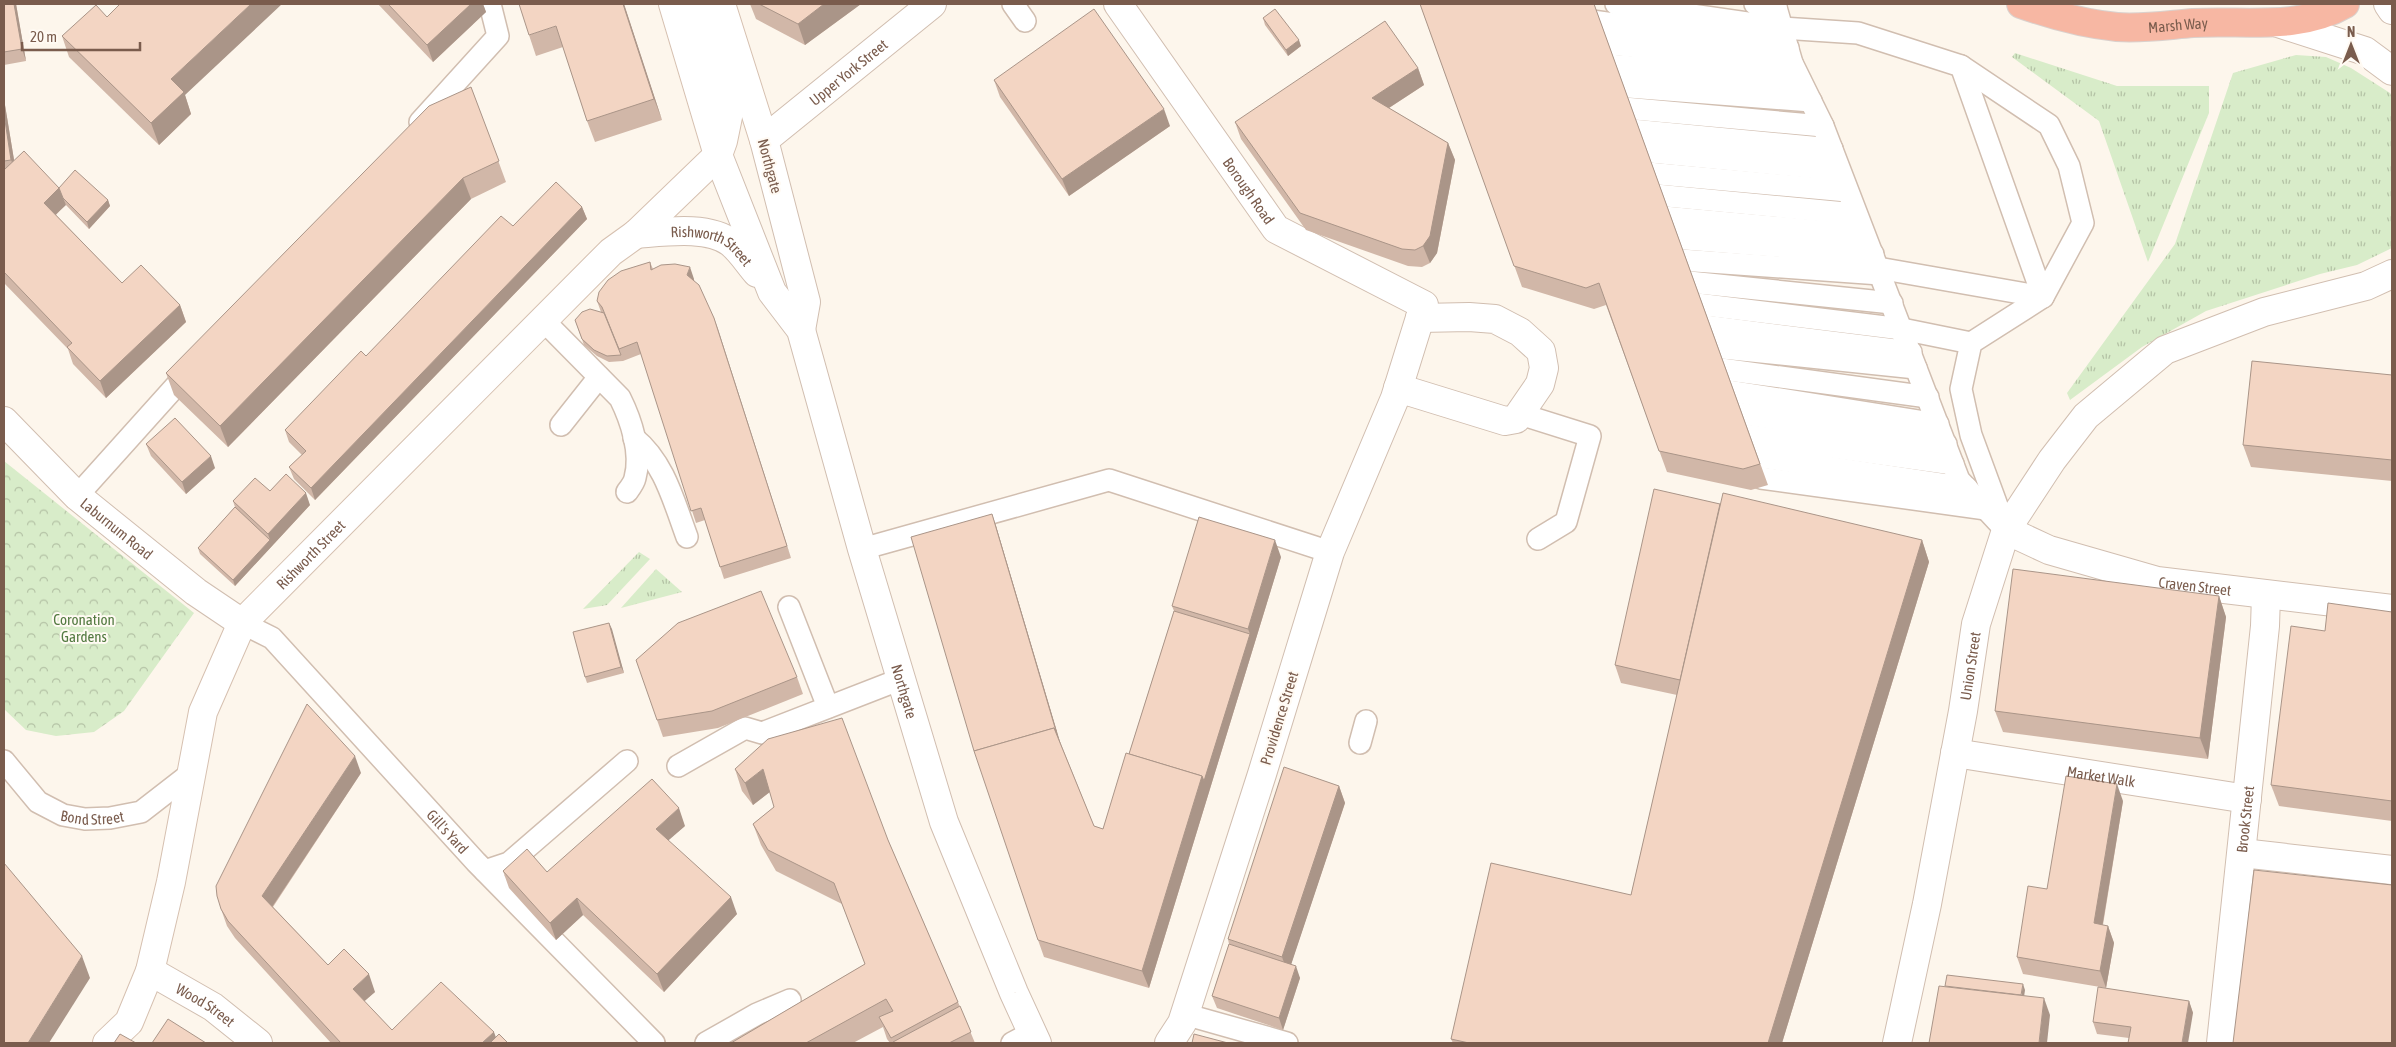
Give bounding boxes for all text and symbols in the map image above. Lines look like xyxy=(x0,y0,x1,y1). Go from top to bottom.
street label: Marsh Way xyxy=(2148,14,2208,35)
scale bar xyxy=(22,20,140,52)
north arrow xyxy=(2326,20,2376,70)
text: N xyxy=(2347,24,2355,40)
text: 20 m xyxy=(30,28,57,45)
street label: Upper York Street xyxy=(806,35,890,109)
street label: Northgate xyxy=(755,137,785,195)
street label: Borough Road xyxy=(1220,154,1278,227)
street label: Rishworth Street xyxy=(670,222,756,269)
street label: Laburnum Road xyxy=(77,494,156,562)
street label: Rishworth Street xyxy=(272,516,348,592)
street label: Craven Street xyxy=(2158,573,2232,598)
park label: Coronation Gardens xyxy=(53,611,115,645)
street label: Union Street xyxy=(1956,631,1983,701)
street label: Northgate xyxy=(889,662,921,721)
street label: Providence Street xyxy=(1257,669,1301,767)
street label: Market Walk xyxy=(2066,762,2137,790)
street label: Brook Street xyxy=(2233,785,2257,854)
street label: Bond Street xyxy=(59,806,125,828)
street label: Gill's Yard xyxy=(424,806,472,857)
street label: Wood Street xyxy=(173,979,238,1030)

